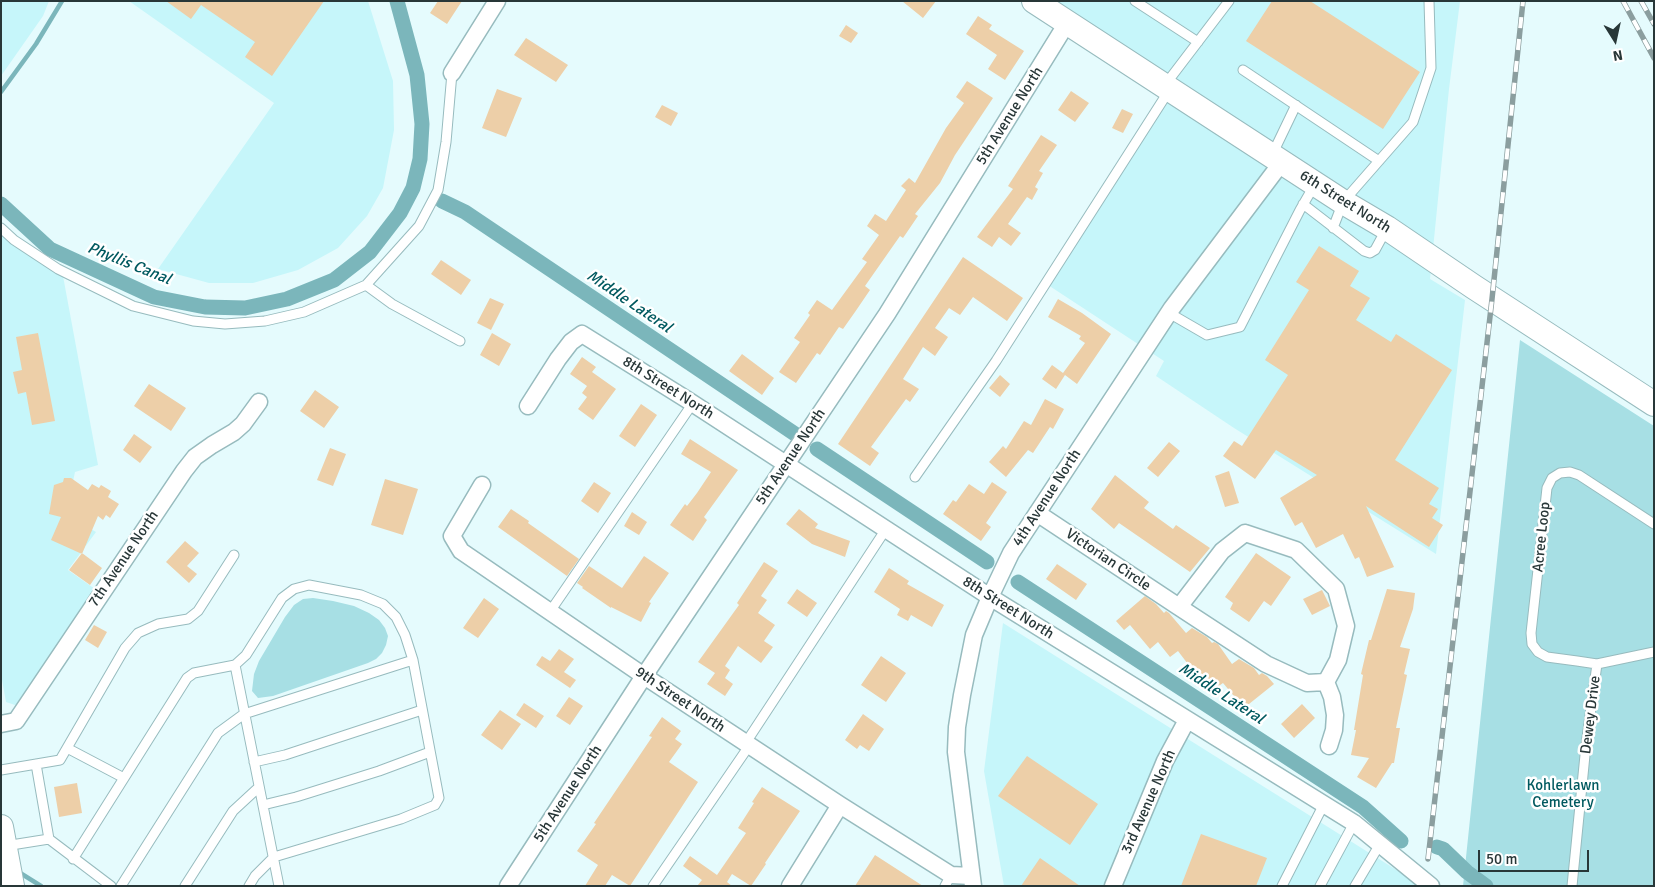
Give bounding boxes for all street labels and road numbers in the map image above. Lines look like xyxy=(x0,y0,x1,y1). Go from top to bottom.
street label: 5th Avenue North xyxy=(973,64,1047,168)
street label: 6th Street North xyxy=(1296,167,1394,237)
street label: 8th Street North xyxy=(619,353,717,423)
street label: 5th Avenue North xyxy=(752,405,830,509)
street label: 4th Avenue North xyxy=(1009,446,1085,550)
street label: Acree Loop xyxy=(1529,501,1555,573)
street label: 7th Avenue North xyxy=(85,507,163,611)
street label: Victorian Circle xyxy=(1062,525,1154,595)
street label: 8th Street North xyxy=(959,573,1057,643)
street label: 9th Street North xyxy=(632,663,728,737)
street label: Dewey Drive xyxy=(1577,675,1605,755)
street label: 5th Avenue North xyxy=(530,742,606,846)
street label: 3rd Avenue North xyxy=(1118,747,1180,857)

